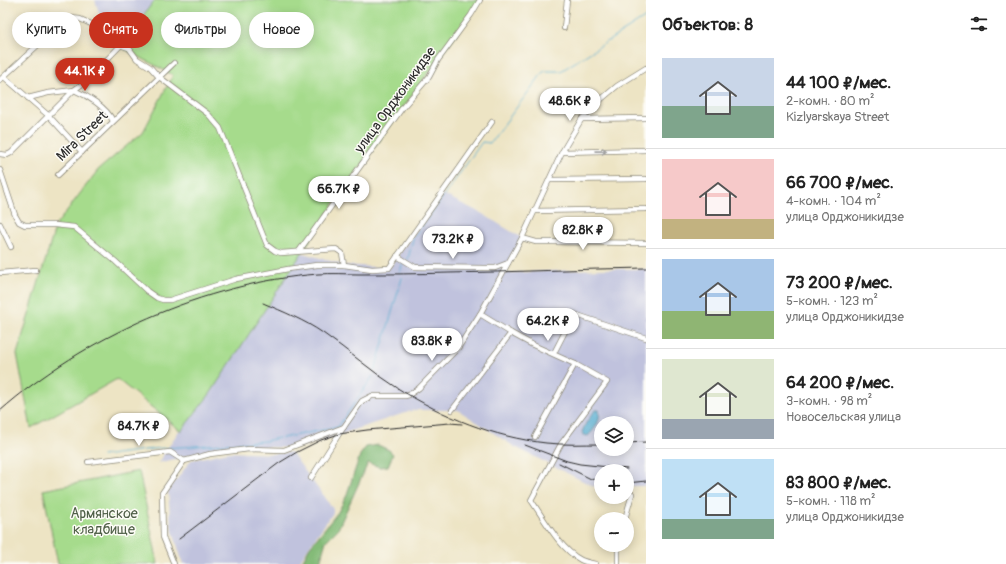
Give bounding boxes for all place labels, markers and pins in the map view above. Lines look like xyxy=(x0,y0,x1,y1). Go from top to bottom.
pin: 44.1K ₽ xyxy=(48,58,122,92)
pin: 48.6K ₽ xyxy=(533,88,607,122)
pin: 66.7K ₽ xyxy=(302,176,376,210)
pin: 82.8K ₽ xyxy=(546,217,620,251)
pin: 73.2K ₽ xyxy=(416,226,490,260)
pin: 64.2K ₽ xyxy=(511,308,585,342)
pin: 83.8K ₽ xyxy=(395,328,469,362)
pin: 84.7K ₽ xyxy=(102,413,176,447)

